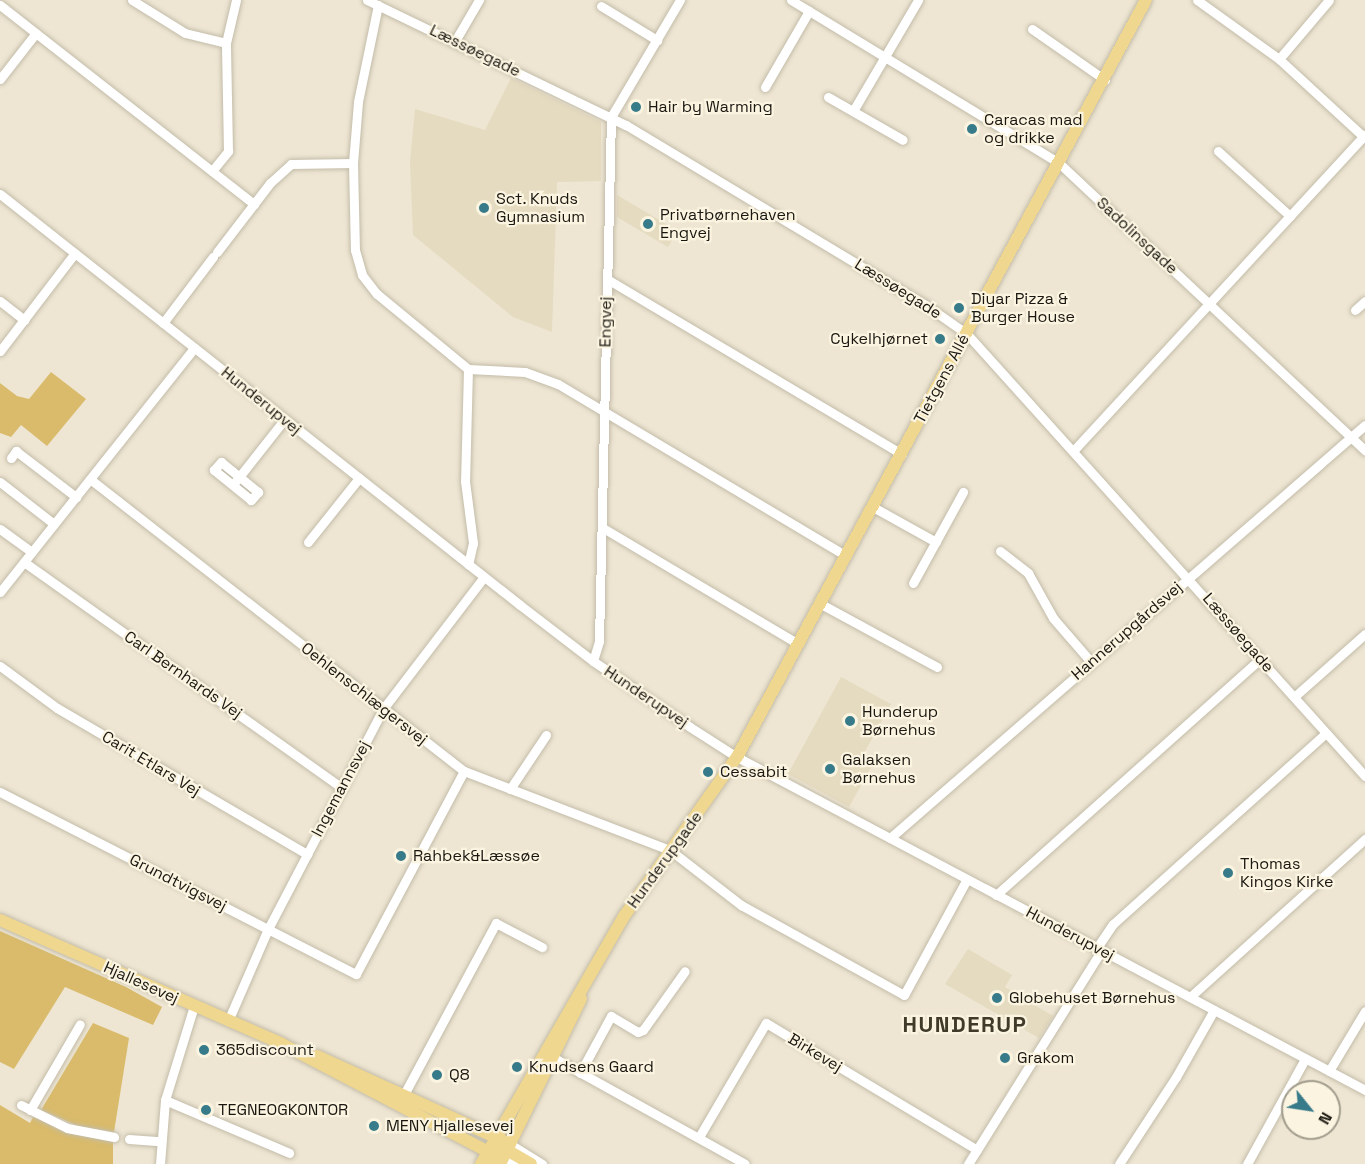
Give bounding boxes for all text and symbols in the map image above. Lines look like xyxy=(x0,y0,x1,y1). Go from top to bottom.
street label: Læssøegade xyxy=(426,21,524,81)
place label: Hair by Warming xyxy=(648,97,773,117)
marker: Hair by Warming xyxy=(629,100,643,114)
place label: Caracas mad og drikke xyxy=(984,110,1083,148)
marker: Caracas mad og drikke xyxy=(965,122,979,136)
place label: Sct. Knuds Gymnasium xyxy=(496,189,585,227)
street label: Sadolinsgade xyxy=(1092,193,1182,279)
marker: Sct. Knuds Gymnasium xyxy=(477,201,491,215)
place label: Privatbørnehaven Engvej xyxy=(660,205,796,243)
marker: Privatbørnehaven Engvej xyxy=(641,217,655,231)
street label: Læssøegade xyxy=(851,255,945,323)
place label: Diyar Pizza & Burger House xyxy=(971,289,1075,327)
street label: Engvej xyxy=(596,296,616,348)
marker: Diyar Pizza & Burger House xyxy=(952,301,966,315)
place label: Cykelhjørnet xyxy=(830,329,928,349)
street label: Tietgens Allé xyxy=(910,331,974,427)
marker: Cykelhjørnet xyxy=(933,332,947,346)
street label: Hunderupvej xyxy=(217,363,305,439)
street label: Hannerupgårdsvej xyxy=(1068,578,1186,684)
street label: Læssøegade xyxy=(1198,589,1278,677)
street label: Carl Bernhards Vej xyxy=(120,627,246,723)
street label: Oehlenschlægersvej xyxy=(297,639,431,749)
street label: Hunderupvej xyxy=(600,662,692,732)
place label: Hunderup Børnehus xyxy=(862,702,938,740)
marker: Hunderup Børnehus xyxy=(843,714,857,728)
street label: Carit Etlars Vej xyxy=(98,727,204,801)
street label: Ingemannsvej xyxy=(308,738,374,840)
place label: Galaksen Børnehus xyxy=(842,750,916,788)
place label: Cessabit xyxy=(720,762,787,782)
marker: Galaksen Børnehus xyxy=(823,762,837,776)
marker: Cessabit xyxy=(701,765,715,779)
street label: Hunderupgade xyxy=(623,808,707,912)
place label: Rahbek&Læssøe xyxy=(413,846,540,866)
marker: Rahbek&Læssøe xyxy=(394,849,408,863)
street label: Grundtvigsvej xyxy=(126,850,230,916)
place label: Thomas Kingos Kirke xyxy=(1240,854,1334,892)
marker: Thomas Kingos Kirke xyxy=(1221,866,1235,880)
street label: Hunderupvej xyxy=(1022,903,1118,965)
street label: Hjallesevej xyxy=(100,958,182,1008)
place label: Globehuset Børnehus xyxy=(1009,988,1175,1008)
marker: Globehuset Børnehus xyxy=(990,991,1004,1005)
district label: HUNDERUP xyxy=(903,1012,1027,1038)
street label: Birkevej xyxy=(785,1029,845,1077)
place label: 365discount xyxy=(216,1040,314,1060)
marker: 365discount xyxy=(197,1043,211,1057)
place label: Grakom xyxy=(1017,1048,1074,1068)
marker: Grakom xyxy=(998,1051,1012,1065)
place label: Knudsens Gaard xyxy=(529,1057,654,1077)
marker: Knudsens Gaard xyxy=(510,1060,524,1074)
place label: Q8 xyxy=(449,1065,470,1085)
marker: Q8 xyxy=(430,1068,444,1082)
north arrow xyxy=(1281,1080,1341,1140)
place label: TEGNEOGKONTOR xyxy=(218,1100,348,1120)
marker: TEGNEOGKONTOR xyxy=(199,1103,213,1117)
text: N xyxy=(1314,1108,1337,1128)
place label: MENY Hjallesevej xyxy=(386,1116,514,1136)
marker: MENY Hjallesevej xyxy=(367,1119,381,1133)

